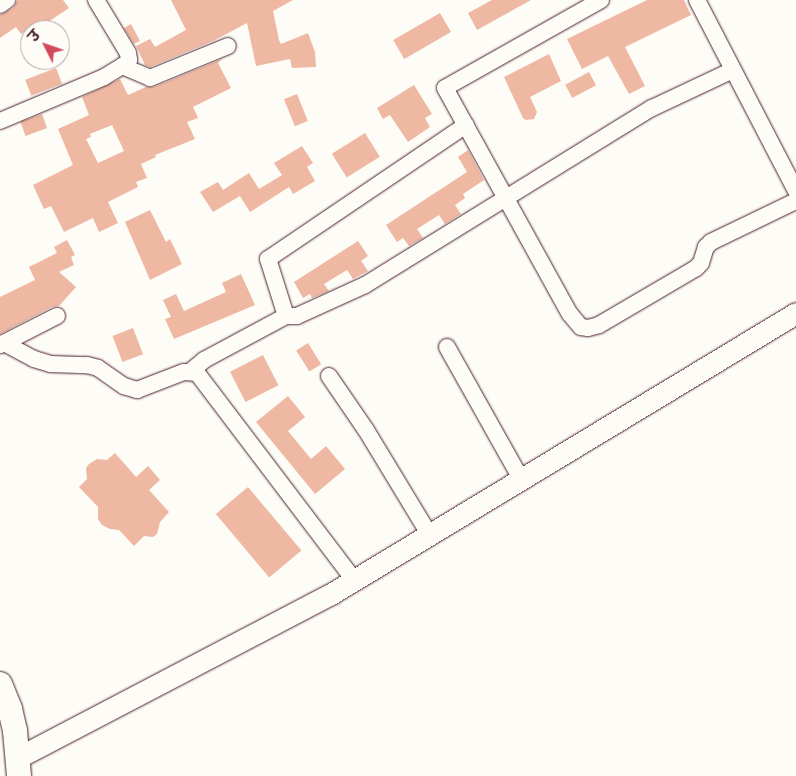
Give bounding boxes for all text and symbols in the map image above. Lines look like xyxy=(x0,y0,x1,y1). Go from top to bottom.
north arrow xyxy=(20,20,70,70)
text: उ xyxy=(25,26,44,45)

